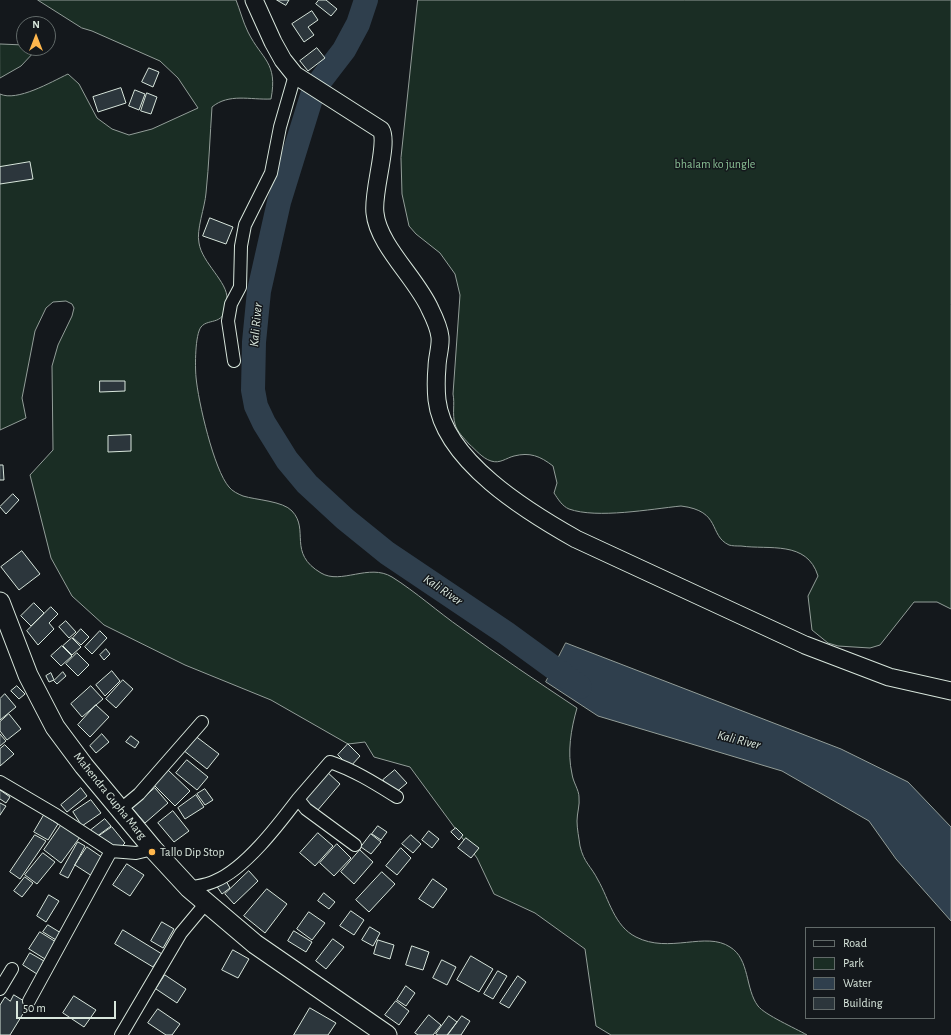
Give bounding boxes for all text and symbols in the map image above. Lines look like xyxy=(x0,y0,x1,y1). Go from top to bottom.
north arrow xyxy=(16,16,56,56)
text: N xyxy=(32,19,40,30)
park label: bhalam ko jungle xyxy=(675,157,755,171)
water label: Kali River xyxy=(246,302,266,348)
water label: Kali River xyxy=(420,571,466,609)
water label: Kali River xyxy=(716,727,762,753)
street label: Mahendra Gupha Marg xyxy=(70,750,150,842)
place label: Tallo Dip Stop xyxy=(160,845,224,859)
marker: Tallo Dip Stop xyxy=(147,847,157,857)
legend xyxy=(805,927,935,1019)
text: Road xyxy=(843,937,867,949)
text: Park xyxy=(843,957,864,969)
text: Water xyxy=(843,977,872,989)
scale bar xyxy=(18,993,118,1019)
text: Building xyxy=(843,997,883,1009)
text: 50 m xyxy=(23,1002,46,1014)

